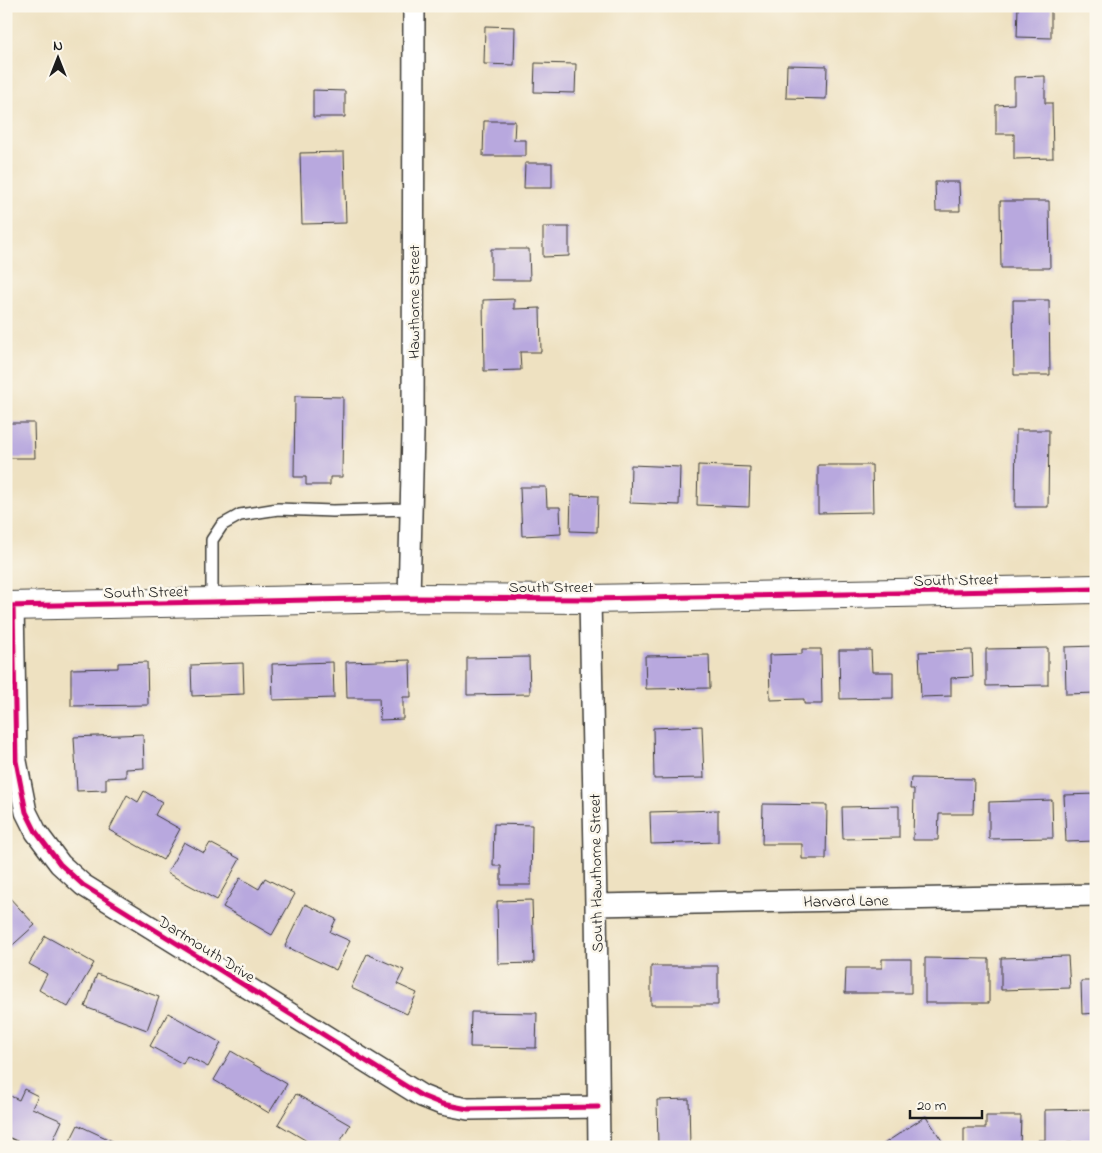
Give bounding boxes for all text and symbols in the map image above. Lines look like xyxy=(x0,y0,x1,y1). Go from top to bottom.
north arrow xyxy=(32,32,82,82)
text: N xyxy=(53,36,63,57)
street label: Hawthorne Street xyxy=(403,244,427,359)
street label: South Street xyxy=(913,568,999,594)
street label: South Street xyxy=(509,576,594,600)
street label: South Street xyxy=(103,580,189,606)
street label: South Hawthorne Street xyxy=(584,793,610,953)
street label: Harvard Lane xyxy=(803,889,890,915)
street label: Dartmouth Drive xyxy=(152,910,260,990)
scale bar xyxy=(910,1088,982,1120)
text: 20 m xyxy=(917,1095,947,1117)

